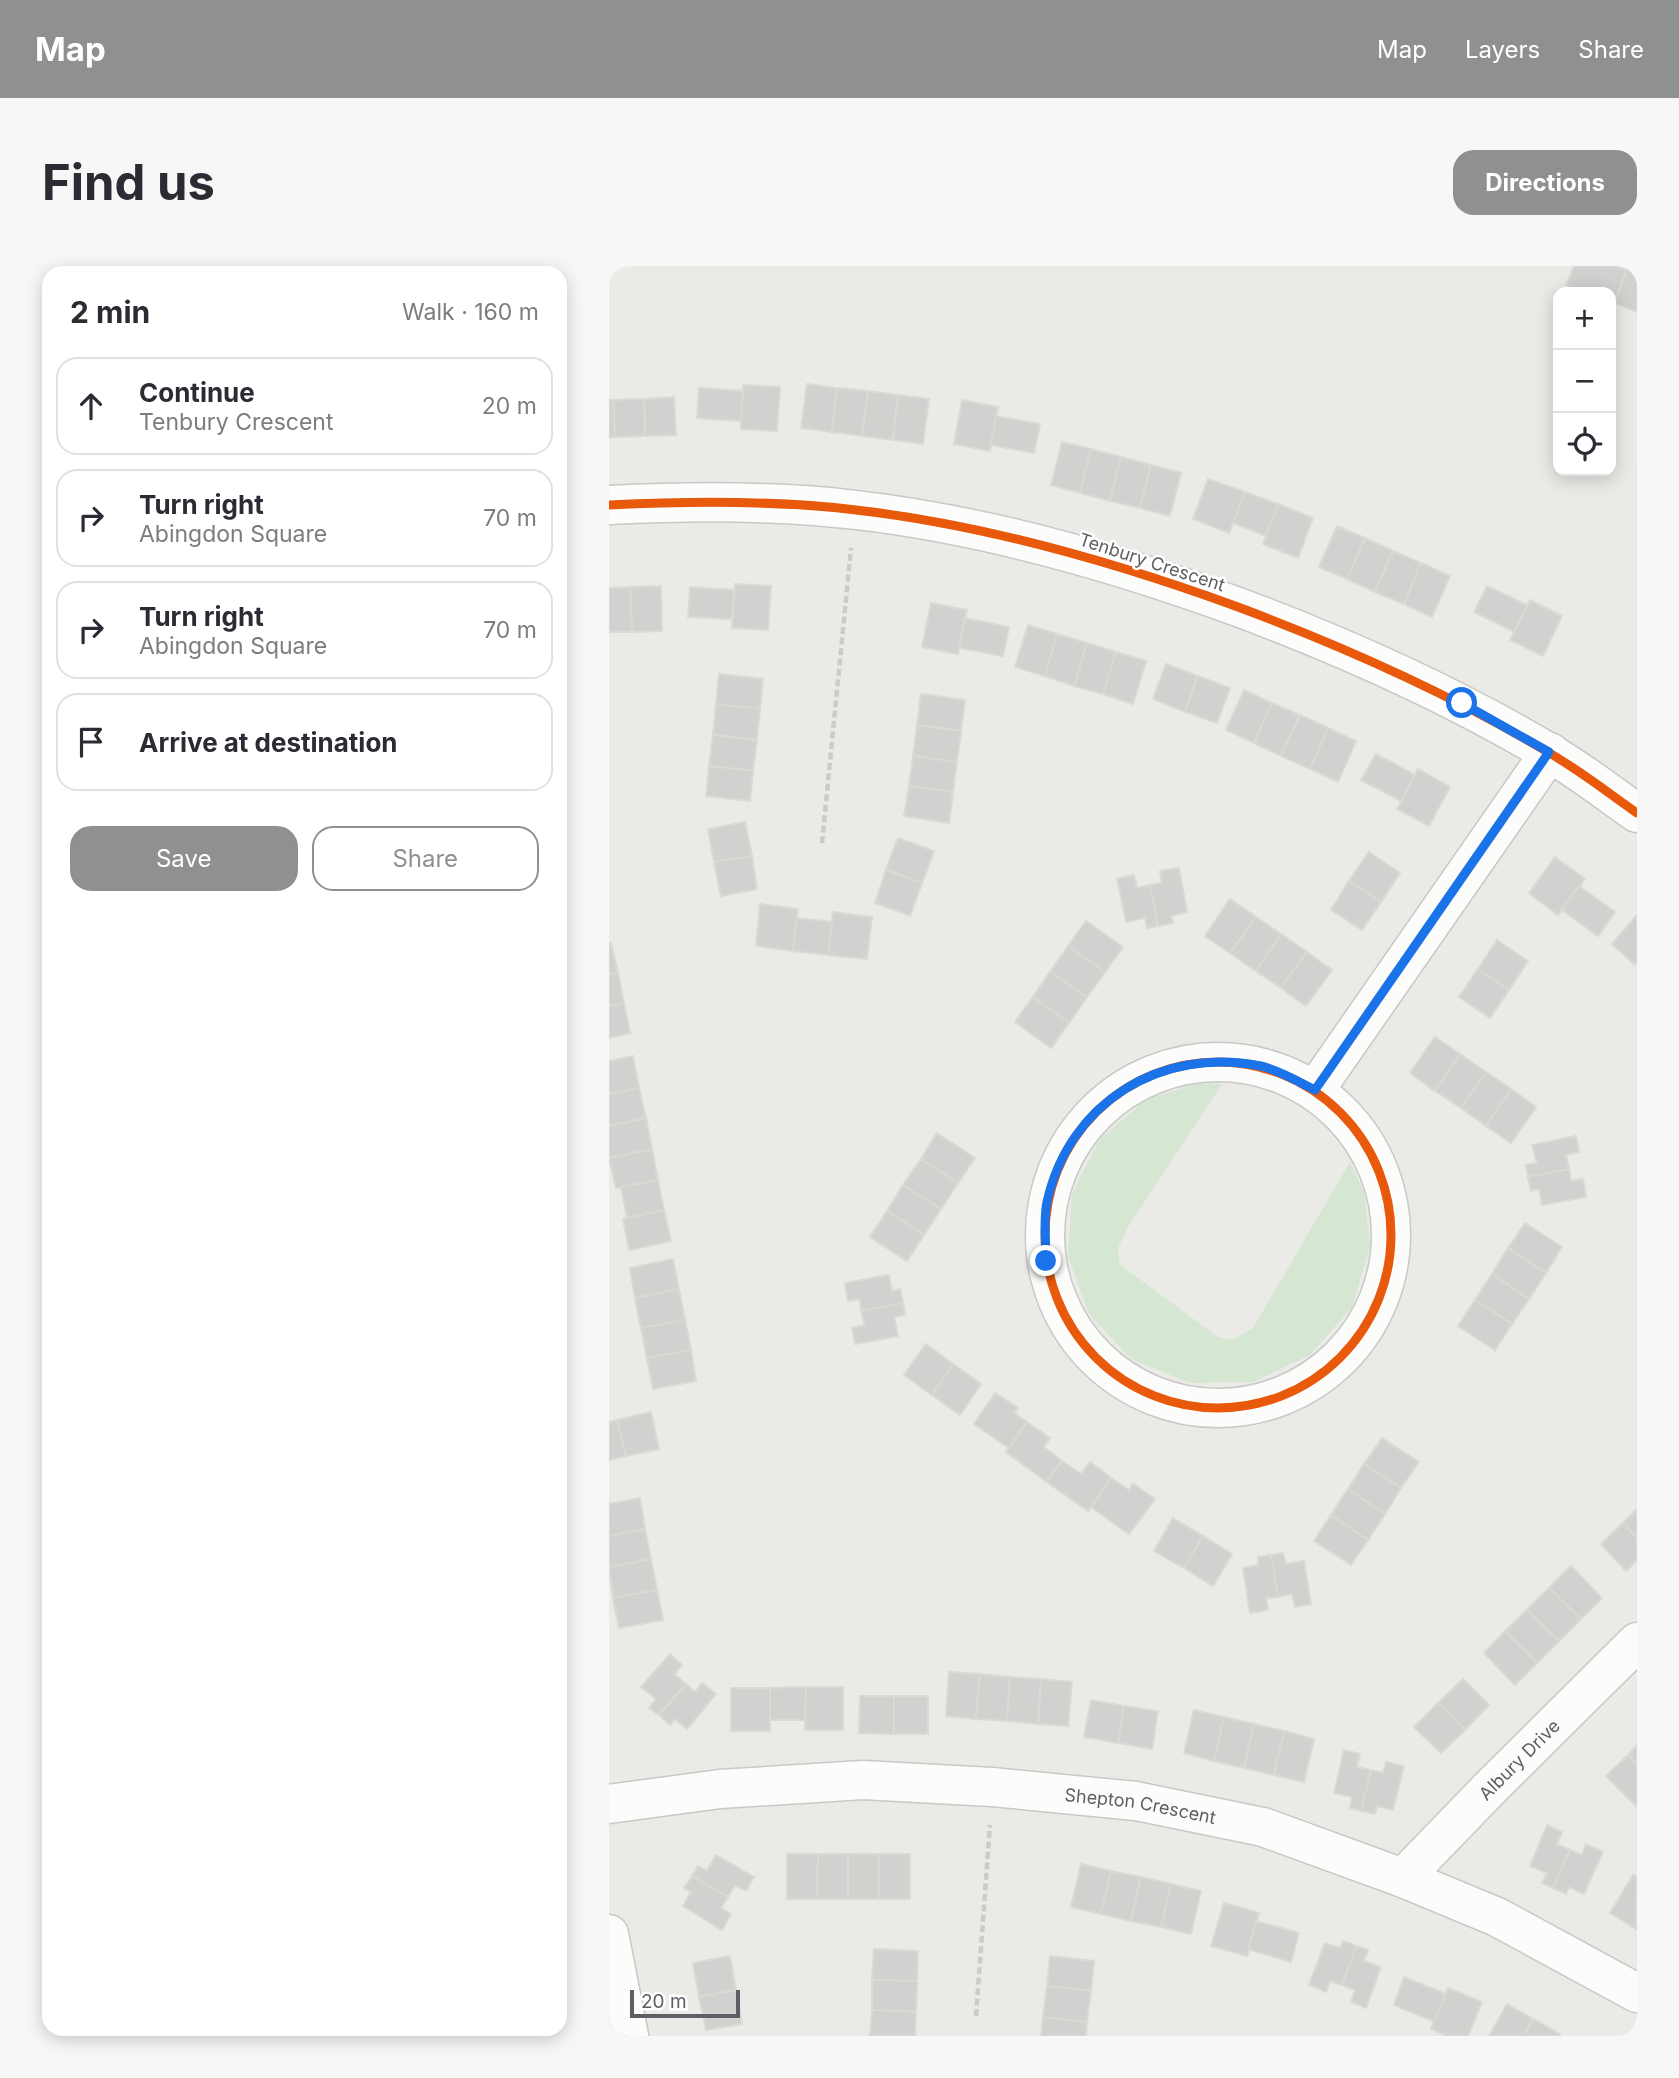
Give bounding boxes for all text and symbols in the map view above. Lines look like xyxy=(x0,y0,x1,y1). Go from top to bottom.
text: Map xyxy=(35,29,106,69)
text: Map xyxy=(1377,35,1427,64)
text: Layers xyxy=(1465,35,1540,64)
text: Share xyxy=(1578,35,1644,64)
button: Directions xyxy=(1453,150,1637,215)
text: Find us xyxy=(42,153,215,212)
map controls xyxy=(1553,287,1616,476)
button: + xyxy=(1553,287,1616,350)
text: 2 min xyxy=(70,294,150,330)
text: Walk · 160 m xyxy=(402,298,539,326)
button: − xyxy=(1553,350,1616,413)
text: Continue xyxy=(139,377,255,408)
icon: ahead xyxy=(72,387,110,425)
text: 20 m xyxy=(482,392,537,420)
text: Tenbury Crescent xyxy=(139,408,333,436)
button: locate xyxy=(1553,413,1616,476)
text: Turn right xyxy=(139,489,264,520)
icon: right xyxy=(72,499,110,537)
text: 70 m xyxy=(483,504,537,532)
text: Abingdon Square xyxy=(139,520,327,548)
street label: Tenbury Crescent xyxy=(1076,529,1228,596)
text: Turn right xyxy=(139,601,264,632)
icon: right xyxy=(72,611,110,649)
text: 70 m xyxy=(483,616,537,644)
text: Abingdon Square xyxy=(139,632,327,660)
route start xyxy=(1446,687,1477,718)
icon: arrive xyxy=(72,723,110,761)
text: Arrive at destination xyxy=(139,727,398,758)
button: Save xyxy=(70,826,298,891)
button: Share xyxy=(312,826,539,891)
route end xyxy=(1030,1245,1061,1276)
street label: Albury Drive xyxy=(1474,1715,1564,1804)
street label: Shepton Crescent xyxy=(1064,1784,1218,1828)
scale bar xyxy=(630,1987,740,2019)
text: 20 m xyxy=(641,1990,687,2013)

